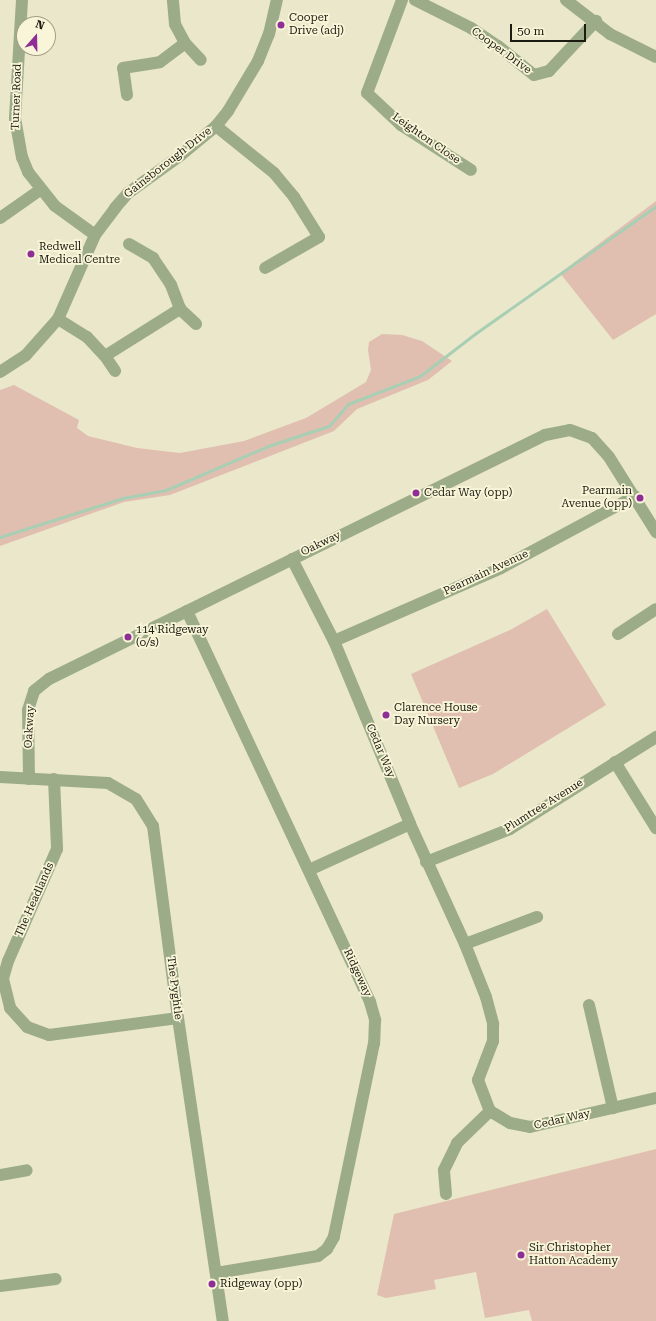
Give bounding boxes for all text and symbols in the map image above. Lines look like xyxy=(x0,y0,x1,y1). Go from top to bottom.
place label: Cooper Drive (adj) xyxy=(289,12,344,38)
north arrow xyxy=(16,16,56,56)
scale bar xyxy=(512,16,588,42)
text: N xyxy=(34,18,46,33)
marker: Cooper Drive (adj) xyxy=(276,20,286,30)
text: 50 m xyxy=(517,24,544,38)
street label: Cooper Drive xyxy=(469,25,533,77)
street label: Turner Road xyxy=(9,64,25,130)
street label: Leighton Close xyxy=(390,111,462,167)
street label: Gainsborough Drive xyxy=(122,125,214,201)
place label: Redwell Medical Centre xyxy=(39,241,120,267)
marker: Redwell Medical Centre xyxy=(26,249,36,259)
place label: Pearmain Avenue (opp) xyxy=(561,485,632,511)
place label: Cedar Way (opp) xyxy=(424,486,512,500)
marker: Cedar Way (opp) xyxy=(411,488,421,498)
marker: Pearmain Avenue (opp) xyxy=(635,493,645,503)
street label: Oakway xyxy=(299,529,343,559)
street label: Pearmain Avenue xyxy=(441,548,531,598)
place label: 114 Ridgeway (o/s) xyxy=(136,624,208,650)
marker: 114 Ridgeway (o/s) xyxy=(123,632,133,642)
place label: Clarence House Day Nursery xyxy=(394,702,478,728)
street label: Oakway xyxy=(22,705,38,749)
marker: Clarence House Day Nursery xyxy=(381,710,391,720)
street label: Cedar Way xyxy=(363,722,397,780)
street label: Plumtree Avenue xyxy=(502,777,586,835)
street label: The Headlands xyxy=(13,861,57,939)
street label: Ridgeway xyxy=(340,947,374,999)
street label: The Pyghtle xyxy=(164,956,184,1020)
street label: Cedar Way xyxy=(533,1107,591,1133)
place label: Sir Christopher Hatton Academy xyxy=(529,1242,618,1268)
marker: Sir Christopher Hatton Academy xyxy=(516,1250,526,1260)
place label: Ridgeway (opp) xyxy=(220,1277,302,1291)
marker: Ridgeway (opp) xyxy=(207,1279,217,1289)

